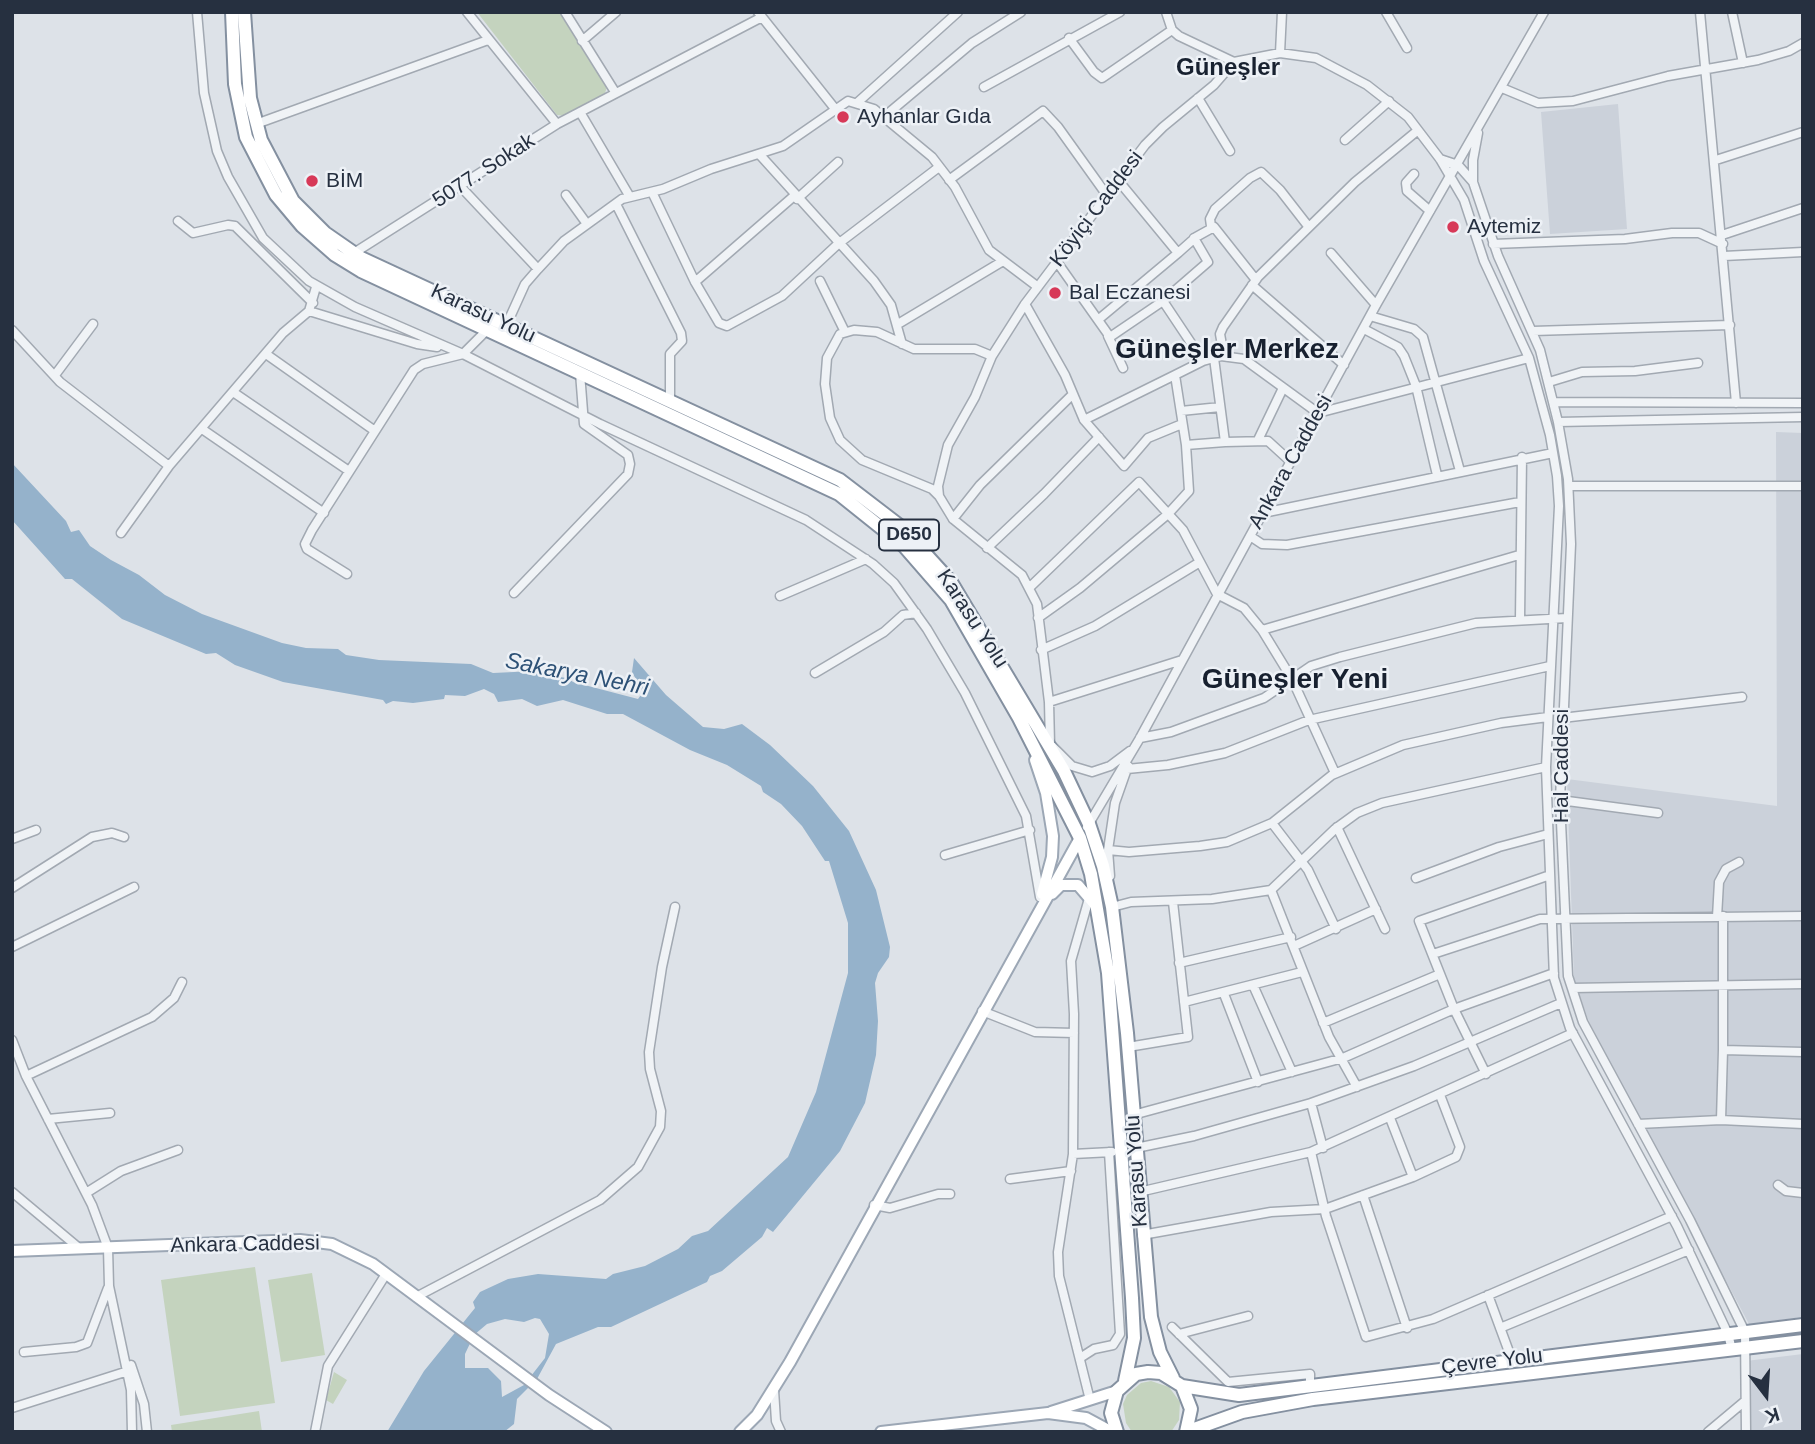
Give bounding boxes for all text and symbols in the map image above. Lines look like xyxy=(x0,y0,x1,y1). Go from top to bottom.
district label: Güneşler xyxy=(1176,54,1280,82)
place label: Ayhanlar Gıda xyxy=(857,104,991,130)
marker: Ayhanlar Gıda xyxy=(835,109,851,125)
street label: 5077. Sokak xyxy=(428,129,540,213)
street label: Köyiçi Caddesi xyxy=(1045,146,1149,272)
place label: BİM xyxy=(326,168,363,194)
marker: BİM xyxy=(304,173,320,189)
place label: Aytemiz xyxy=(1467,214,1541,240)
marker: Aytemiz xyxy=(1445,219,1461,235)
street label: Karasu Yolu xyxy=(427,279,539,349)
place label: Bal Eczanesi xyxy=(1069,280,1190,306)
marker: Bal Eczanesi xyxy=(1047,285,1063,301)
district label: Güneşler Merkez xyxy=(1115,333,1339,367)
street label: Ankara Caddesi xyxy=(1244,391,1338,533)
road number: D650 xyxy=(879,520,939,550)
street label: Karasu Yolu xyxy=(931,565,1013,673)
water label: Sakarya Nehri xyxy=(503,648,651,702)
district label: Güneşler Yeni xyxy=(1202,663,1388,697)
street label: Hal Caddesi xyxy=(1549,709,1575,823)
street label: Karasu Yolu xyxy=(1121,1114,1153,1228)
street label: Ankara Caddesi xyxy=(170,1231,320,1259)
street label: Çevre Yolu xyxy=(1440,1343,1544,1381)
north arrow xyxy=(1731,1360,1801,1430)
text: K xyxy=(1763,1404,1782,1428)

